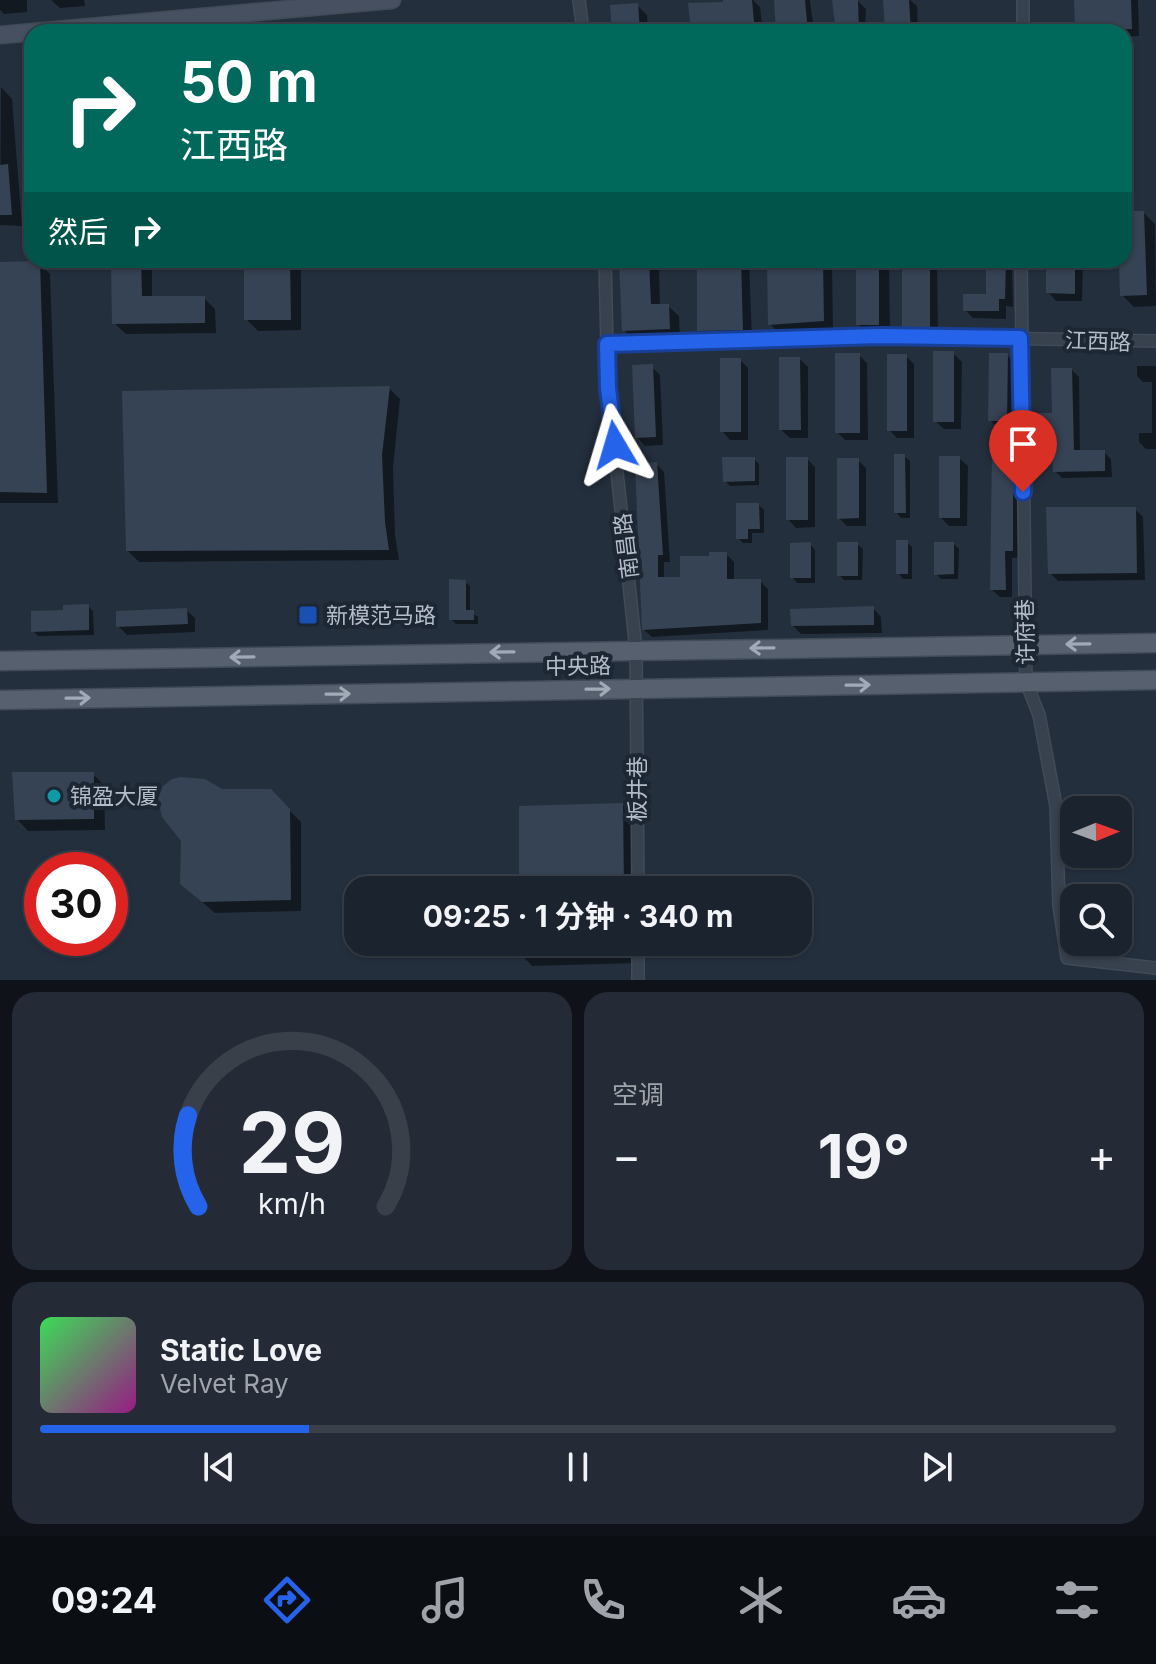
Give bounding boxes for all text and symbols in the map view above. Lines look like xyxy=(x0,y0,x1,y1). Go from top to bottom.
text: 50 m xyxy=(180,48,318,116)
icon: right xyxy=(48,56,152,160)
text: 江西路 xyxy=(180,123,288,167)
icon: right xyxy=(124,208,168,252)
text: 然后 xyxy=(48,214,108,250)
street label: 江西路 xyxy=(1065,327,1131,355)
position arrow xyxy=(573,403,657,487)
pin xyxy=(989,410,1057,492)
icon: arrive xyxy=(1001,422,1045,466)
street label: 南昌路 xyxy=(609,512,643,580)
street label: 许府巷 xyxy=(1011,599,1039,665)
place label: 新模范马路 xyxy=(326,602,436,628)
marker: 新模范马路 xyxy=(297,604,319,626)
one-way arrow xyxy=(1065,636,1092,652)
one-way arrow xyxy=(749,641,776,656)
one-way arrow xyxy=(489,644,516,660)
one-way arrow xyxy=(229,649,256,664)
street label: 中央路 xyxy=(545,652,611,680)
one-way arrow xyxy=(844,677,871,693)
one-way arrow xyxy=(584,682,611,697)
one-way arrow xyxy=(324,686,351,702)
one-way arrow xyxy=(64,691,91,706)
street label: 板井巷 xyxy=(624,756,650,822)
place label: 锦盈大厦 xyxy=(70,783,158,809)
marker: 锦盈大厦 xyxy=(45,787,63,805)
north arrow xyxy=(1060,796,1132,868)
map controls xyxy=(1060,796,1132,956)
speed limit sign: 30 xyxy=(24,852,128,956)
button: search xyxy=(1060,884,1132,956)
text: 09:25 · 1 分钟 · 340 m xyxy=(423,898,733,934)
text: 空调 xyxy=(612,1079,664,1110)
text: 29 xyxy=(239,1092,345,1193)
text: 19° xyxy=(818,1120,910,1192)
text: − xyxy=(612,1129,641,1183)
text: + xyxy=(1087,1129,1116,1183)
text: km/h xyxy=(258,1186,326,1221)
text: Static Love xyxy=(160,1332,322,1368)
text: Velvet Ray xyxy=(160,1368,289,1399)
icon: previous xyxy=(197,1445,241,1489)
icon: pause xyxy=(556,1445,600,1489)
icon: next xyxy=(915,1445,959,1489)
icon: directions xyxy=(259,1572,315,1628)
icon: music xyxy=(417,1572,473,1628)
icon: phone xyxy=(575,1572,631,1628)
icon: climate xyxy=(733,1572,789,1628)
icon: car xyxy=(891,1572,947,1628)
icon: filters xyxy=(1049,1572,1105,1628)
text: 09:24 xyxy=(51,1578,157,1622)

